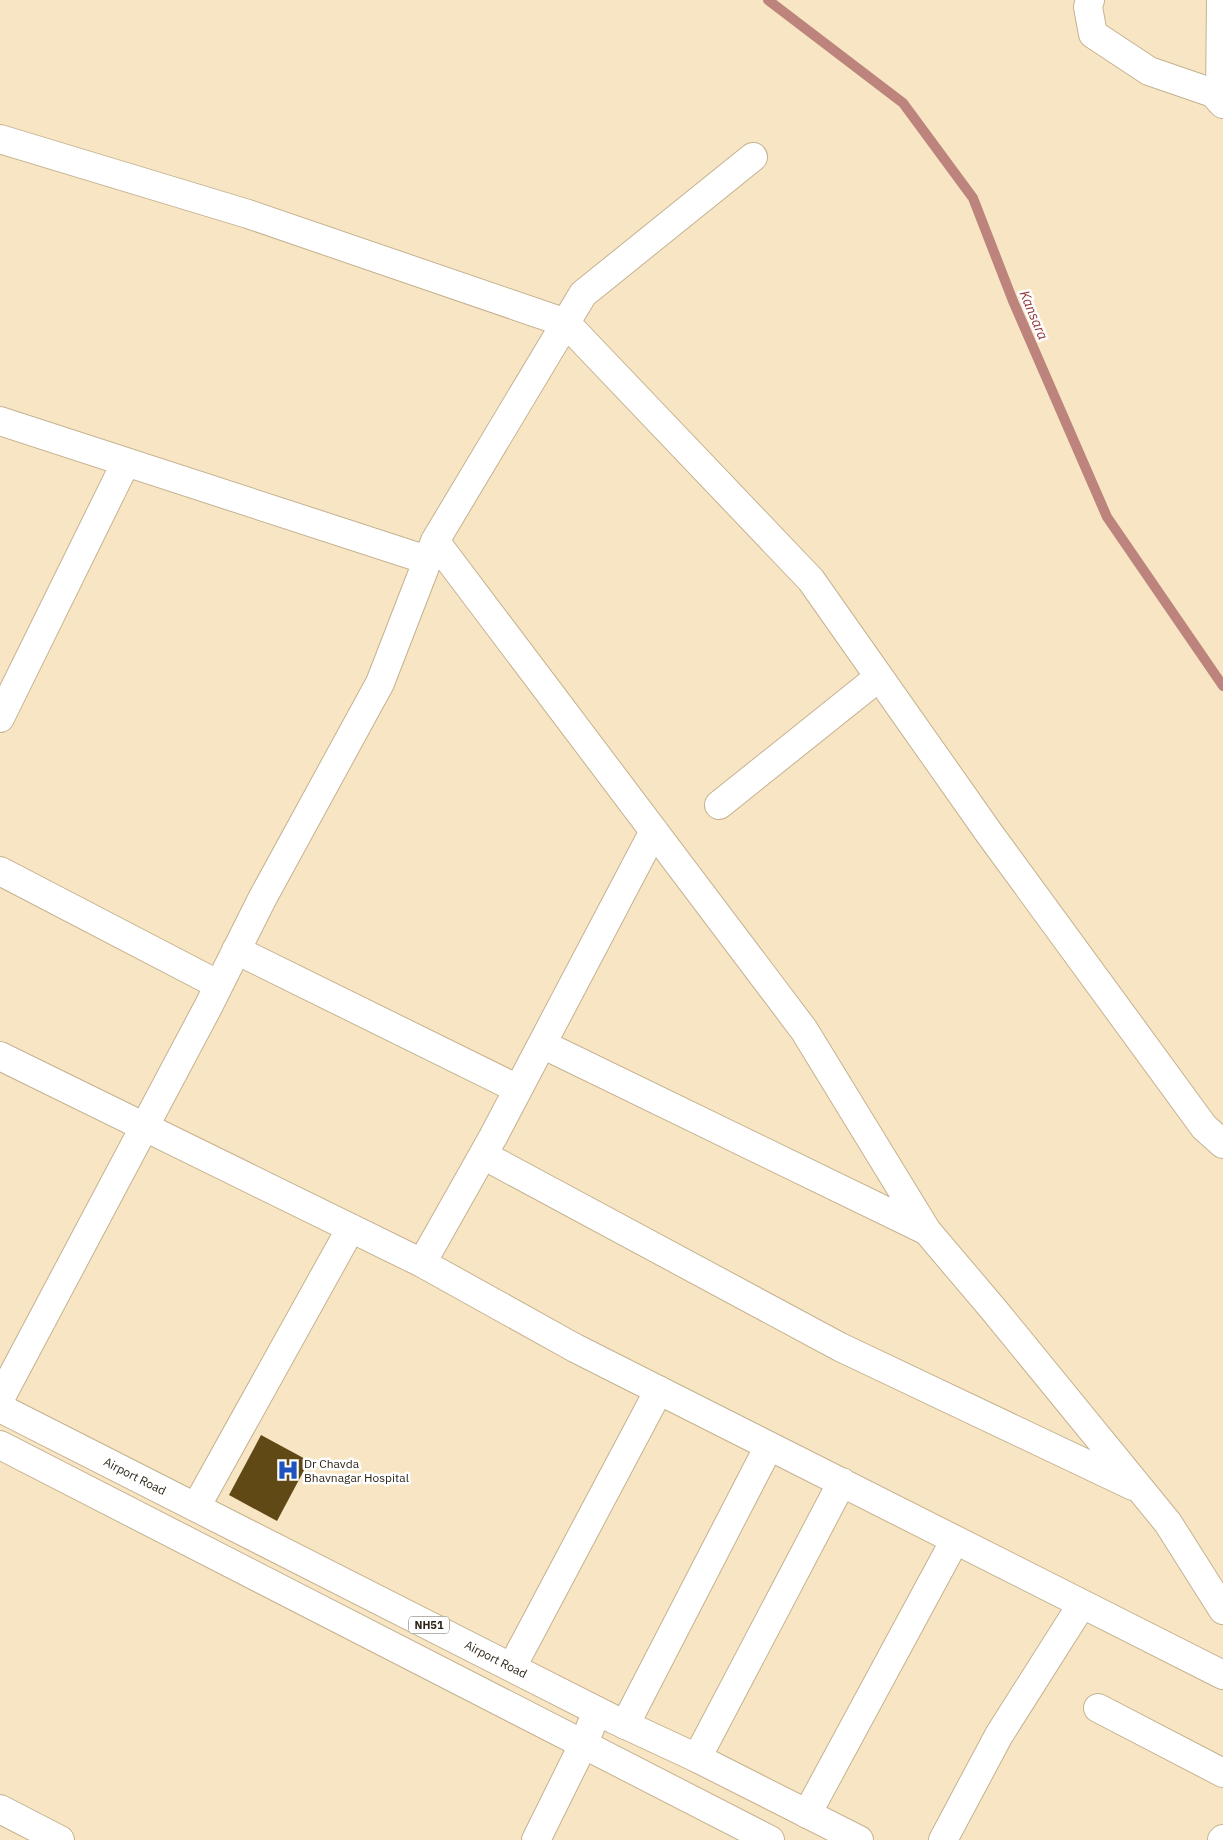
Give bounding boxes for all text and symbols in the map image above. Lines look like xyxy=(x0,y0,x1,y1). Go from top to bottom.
water label: Kansara xyxy=(1016,288,1052,342)
street label: Airport Road xyxy=(101,1454,169,1498)
place label: Dr Chavda Bhavnagar Hospital xyxy=(304,1456,409,1485)
hospital icon: Dr Chavda Bhavnagar Hospital xyxy=(275,1457,301,1483)
road number: NH51 xyxy=(409,1616,449,1634)
street label: Airport Road xyxy=(462,1637,530,1681)

